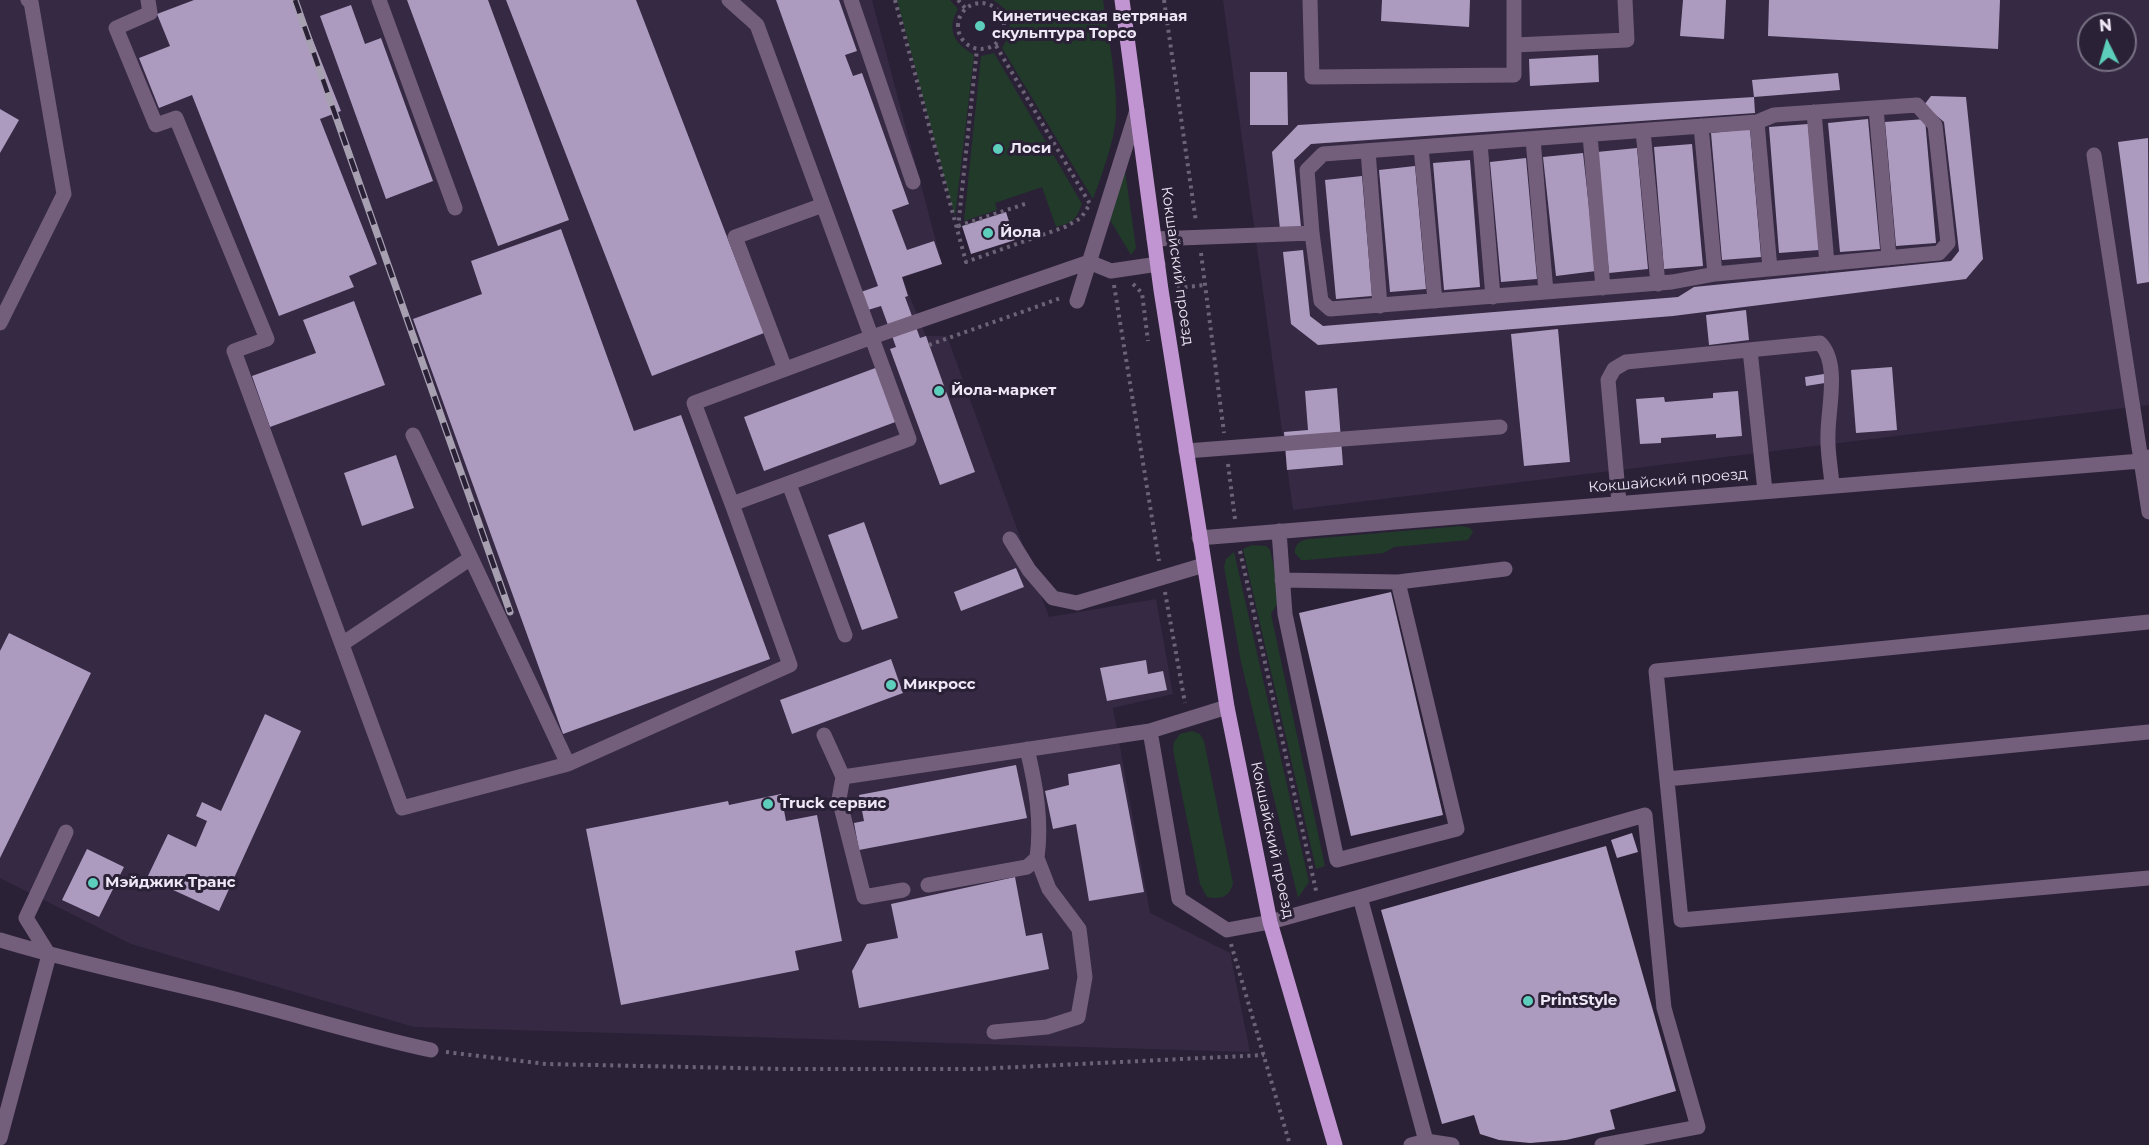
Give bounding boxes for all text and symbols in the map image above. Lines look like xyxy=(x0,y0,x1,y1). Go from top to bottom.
place label: Кинетическая ветряная скульптура Торсо xyxy=(992,8,1187,43)
north arrow xyxy=(2077,12,2137,72)
text: N xyxy=(2098,16,2113,36)
marker: Кинетическая ветряная скульптура Торсо xyxy=(973,19,987,33)
place label: Лоси xyxy=(1010,140,1051,158)
marker: Лоси xyxy=(991,142,1005,156)
street label: Кокшайский проезд xyxy=(1157,186,1197,346)
place label: Йола xyxy=(1000,224,1041,242)
marker: Йола xyxy=(981,226,995,240)
place label: Йола-маркет xyxy=(951,382,1056,400)
marker: Йола-маркет xyxy=(932,384,946,398)
street label: Кокшайский проезд xyxy=(1588,465,1748,497)
place label: Микросс xyxy=(903,676,976,694)
marker: Микросс xyxy=(884,678,898,692)
street label: Кокшайский проезд xyxy=(1247,760,1297,920)
place label: Truck сервис xyxy=(780,795,886,813)
marker: Truck сервис xyxy=(761,797,775,811)
place label: Мэйджик Транс xyxy=(105,874,236,892)
marker: Мэйджик Транс xyxy=(86,876,100,890)
place label: PrintStyle xyxy=(1540,992,1617,1010)
marker: PrintStyle xyxy=(1521,994,1535,1008)

